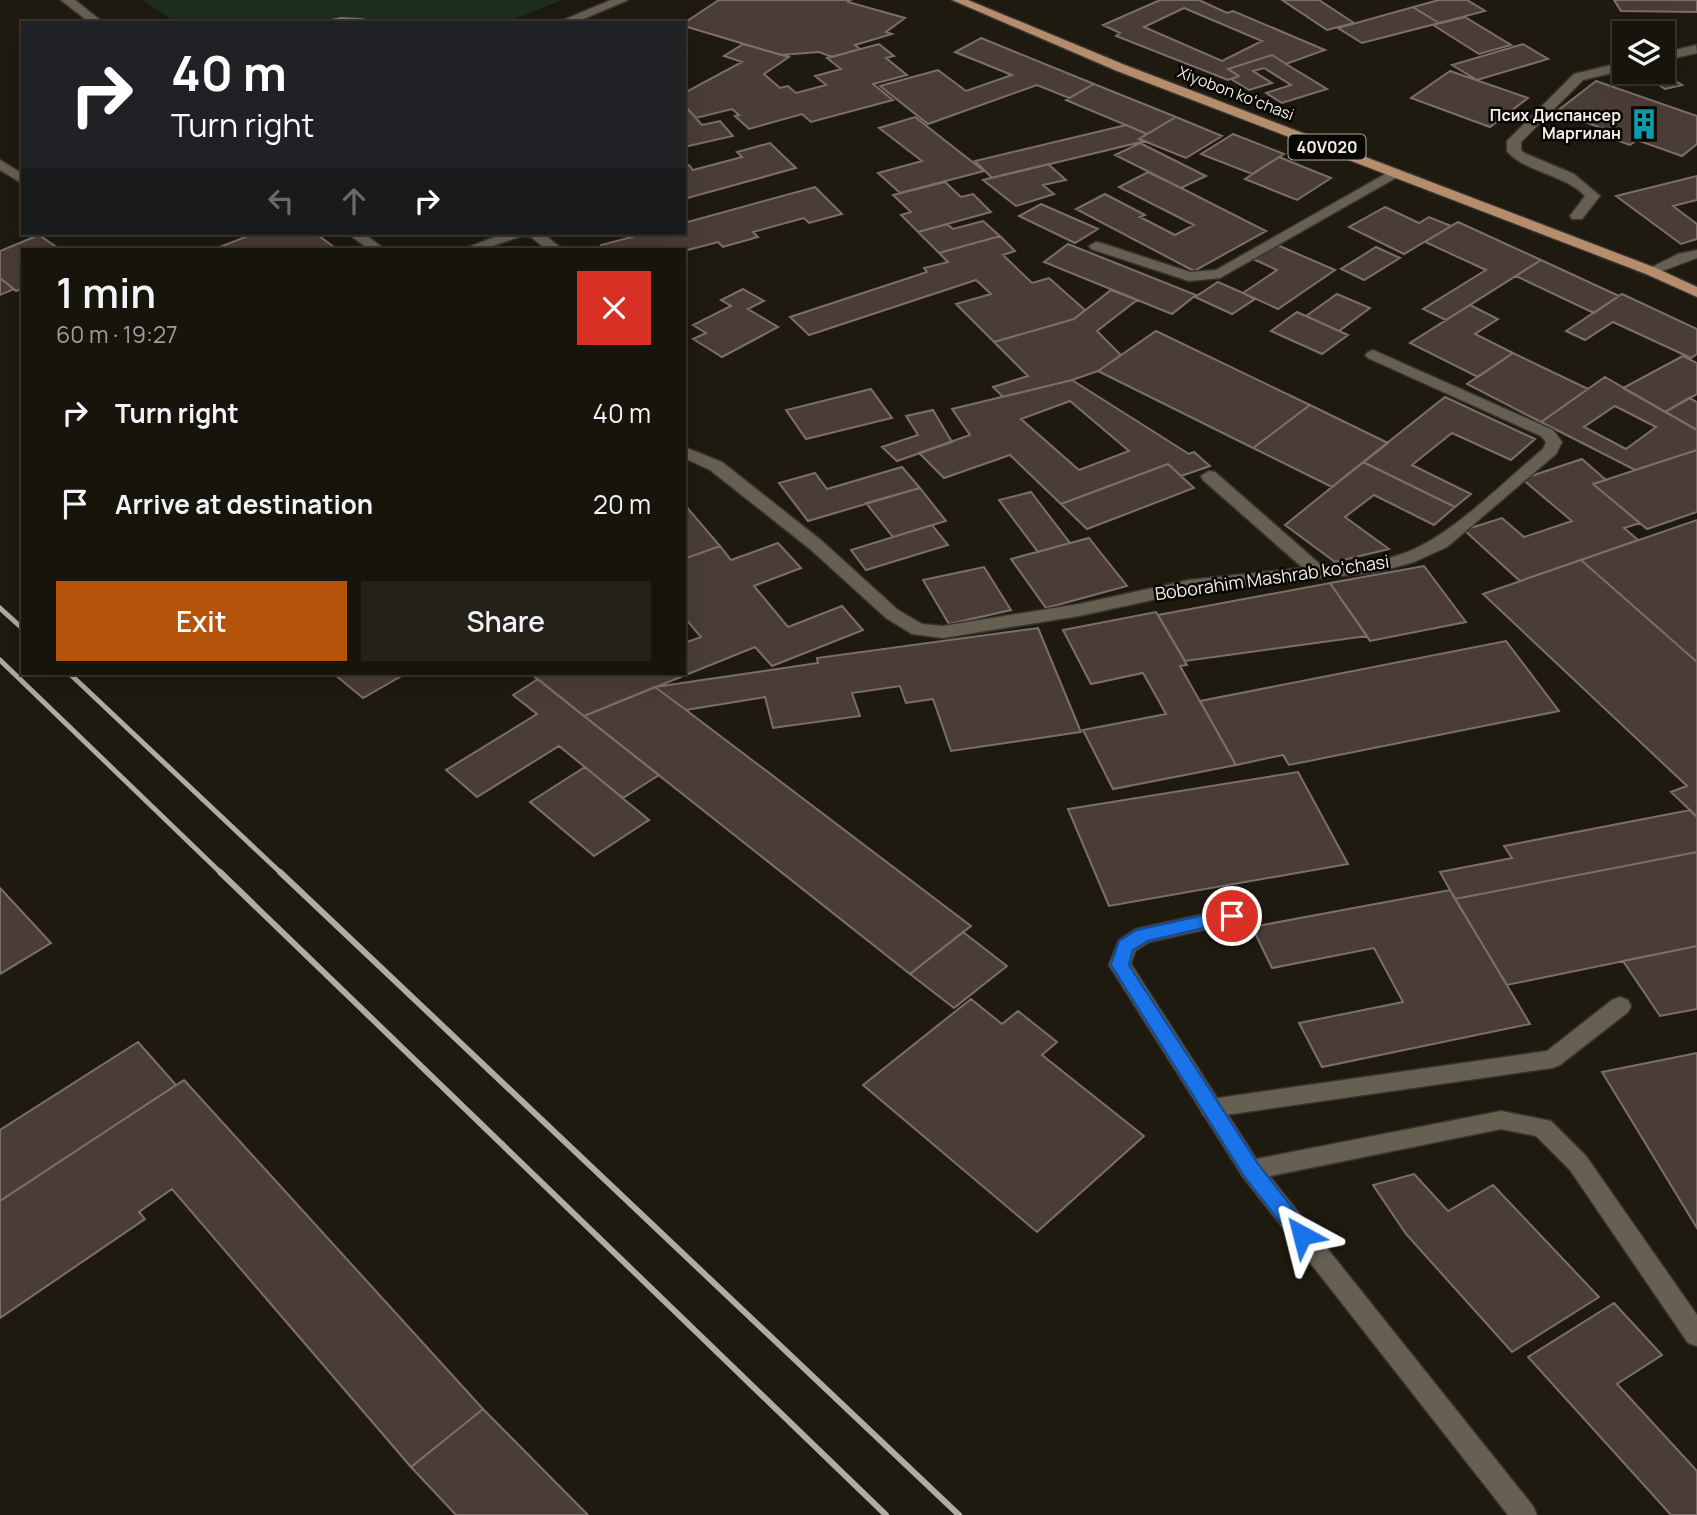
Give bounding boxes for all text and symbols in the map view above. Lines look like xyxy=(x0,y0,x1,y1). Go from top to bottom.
map controls xyxy=(1612,21,1675,84)
button: layers xyxy=(1612,21,1675,84)
text: 40 m xyxy=(171,39,287,106)
icon: right xyxy=(56,49,147,140)
street label: Xiyobon koʻchasi xyxy=(1175,61,1297,125)
text: Turn right xyxy=(171,103,314,147)
place label: Псих Диспансер Маргилан xyxy=(1490,104,1621,144)
building icon: Псих Диспансер Маргилан xyxy=(1627,107,1661,141)
road number: 40V020 xyxy=(1288,134,1366,160)
icon: left xyxy=(262,182,300,220)
icon: ahead xyxy=(335,182,373,220)
icon: right xyxy=(408,182,446,220)
text: 1 min xyxy=(56,263,156,321)
button: close xyxy=(577,271,651,345)
text: 60 m · 19:27 xyxy=(56,318,178,350)
icon: right xyxy=(56,394,94,432)
text: Turn right xyxy=(115,395,239,431)
text: 40 m xyxy=(593,395,651,431)
icon: arrive xyxy=(56,485,94,523)
text: Arrive at destination xyxy=(115,486,373,522)
text: 20 m xyxy=(593,486,651,522)
street label: Boborahim Mashrab koʻchasi xyxy=(1153,549,1390,605)
button: Exit xyxy=(56,581,347,661)
button: Share xyxy=(361,581,651,661)
pin xyxy=(1202,886,1262,946)
icon: arrive xyxy=(1213,897,1251,935)
position arrow xyxy=(1265,1198,1339,1272)

